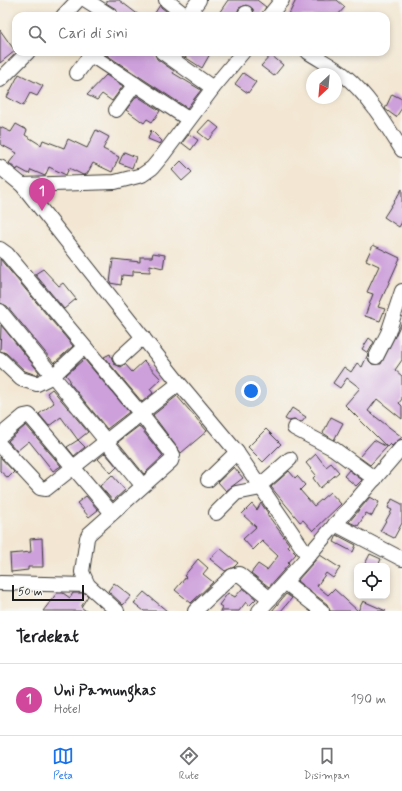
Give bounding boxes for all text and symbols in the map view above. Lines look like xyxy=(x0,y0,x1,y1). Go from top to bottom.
search box xyxy=(12,12,390,56)
icon: search xyxy=(26,23,48,45)
text: Cari di sini xyxy=(58,24,128,44)
north arrow xyxy=(306,68,342,104)
pin: 1 xyxy=(29,178,55,211)
your location xyxy=(241,381,261,401)
map controls xyxy=(354,563,390,599)
button: locate xyxy=(354,563,390,599)
scale bar xyxy=(12,583,84,602)
text: 50 m xyxy=(18,585,43,599)
text: Terdekat xyxy=(16,626,79,648)
text: Uni Pamungkas xyxy=(54,681,156,701)
text: 1 xyxy=(26,691,32,708)
text: 190 m xyxy=(351,691,386,708)
text: Hotel xyxy=(54,701,80,718)
tab: Peta xyxy=(52,745,74,783)
tab: Rute xyxy=(178,745,200,783)
tab: Disimpan xyxy=(304,745,350,783)

